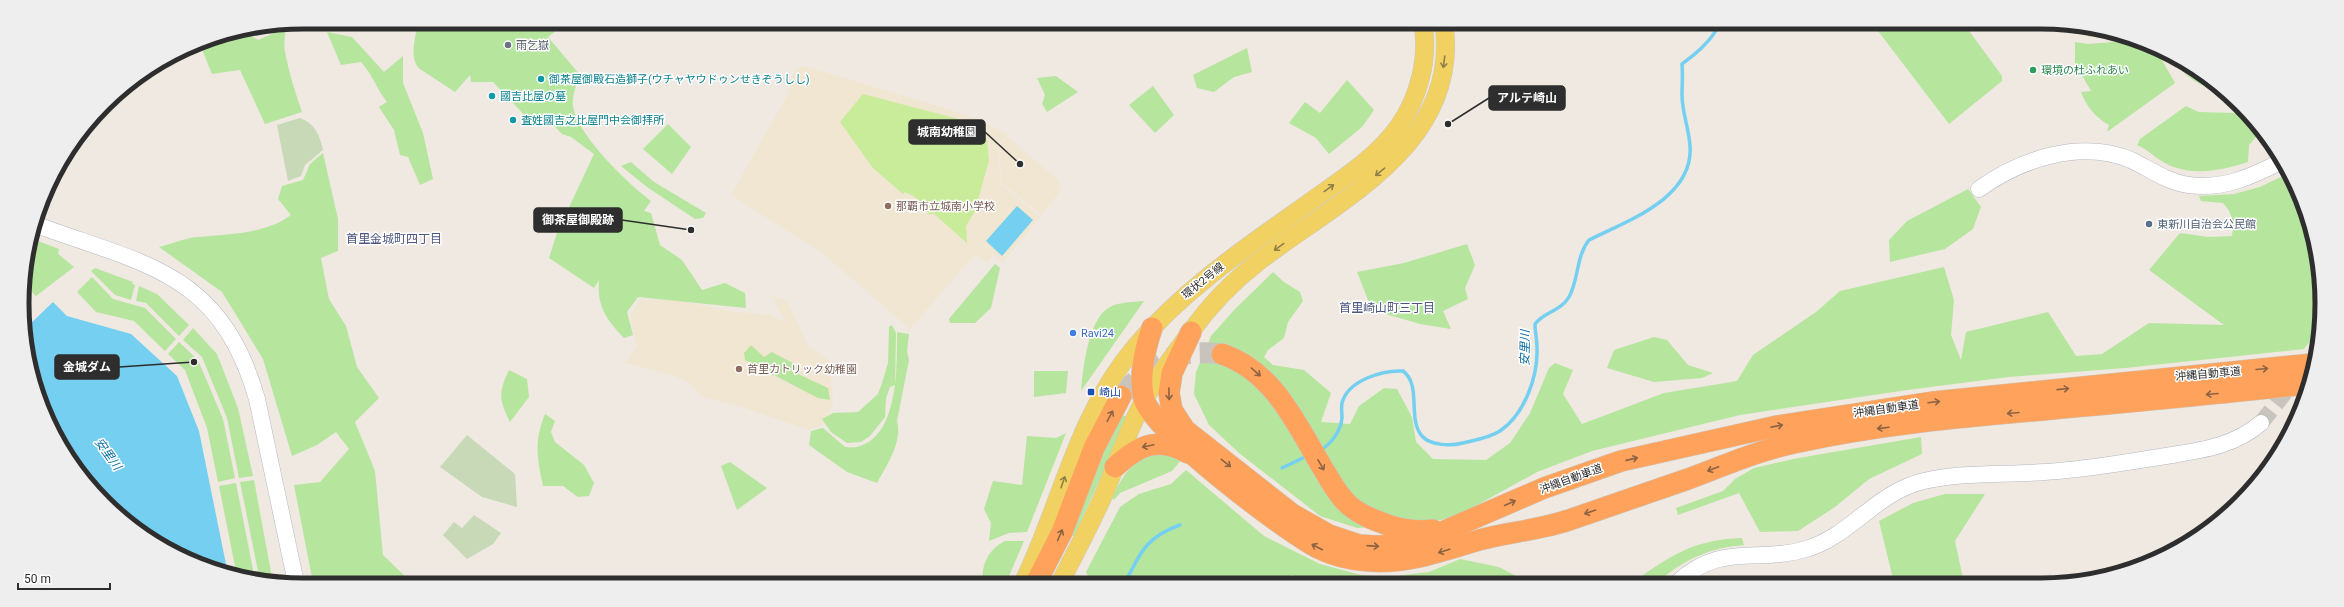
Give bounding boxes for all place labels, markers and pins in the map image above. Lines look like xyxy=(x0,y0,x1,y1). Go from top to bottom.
place label: 雨乞嶽 xyxy=(516,39,549,52)
marker: 雨乞嶽 xyxy=(503,40,513,50)
place label: 環境の杜ふれあい xyxy=(2041,64,2129,77)
marker: 環境の杜ふれあい xyxy=(2028,65,2038,75)
place label: 御茶屋御殿石造獅子(ウチャヤウドゥンせきぞうしし) xyxy=(548,73,810,86)
marker: 御茶屋御殿石造獅子(ウチャヤウドゥンせきぞうしし) xyxy=(536,74,546,84)
callout: アルテ崎山 xyxy=(1489,86,1565,110)
place label: 國吉比屋の墓 xyxy=(500,90,566,103)
marker: 國吉比屋の墓 xyxy=(487,91,497,101)
place label: 査姓國吉之比屋門中会御拝所 xyxy=(521,114,665,127)
marker: 査姓國吉之比屋門中会御拝所 xyxy=(508,115,518,125)
callout: 城南幼稚園 xyxy=(909,120,985,144)
place label: 那覇市立城南小学校 xyxy=(896,200,995,213)
marker: 那覇市立城南小学校 xyxy=(883,201,893,211)
callout: 御茶屋御殿跡 xyxy=(534,208,622,232)
place label: 東新川自治会公民館 xyxy=(2157,218,2256,231)
marker: 東新川自治会公民館 xyxy=(2144,219,2154,229)
place label: Ravi24 xyxy=(1081,327,1114,340)
marker: Ravi24 xyxy=(1068,328,1078,338)
callout: 金城ダム xyxy=(55,355,119,379)
place label: 首里カトリック幼稚園 xyxy=(747,363,857,376)
marker: 首里カトリック幼稚園 xyxy=(734,364,744,374)
place label: 崎山 xyxy=(1099,386,1121,399)
marker: 崎山 xyxy=(1086,387,1096,397)

